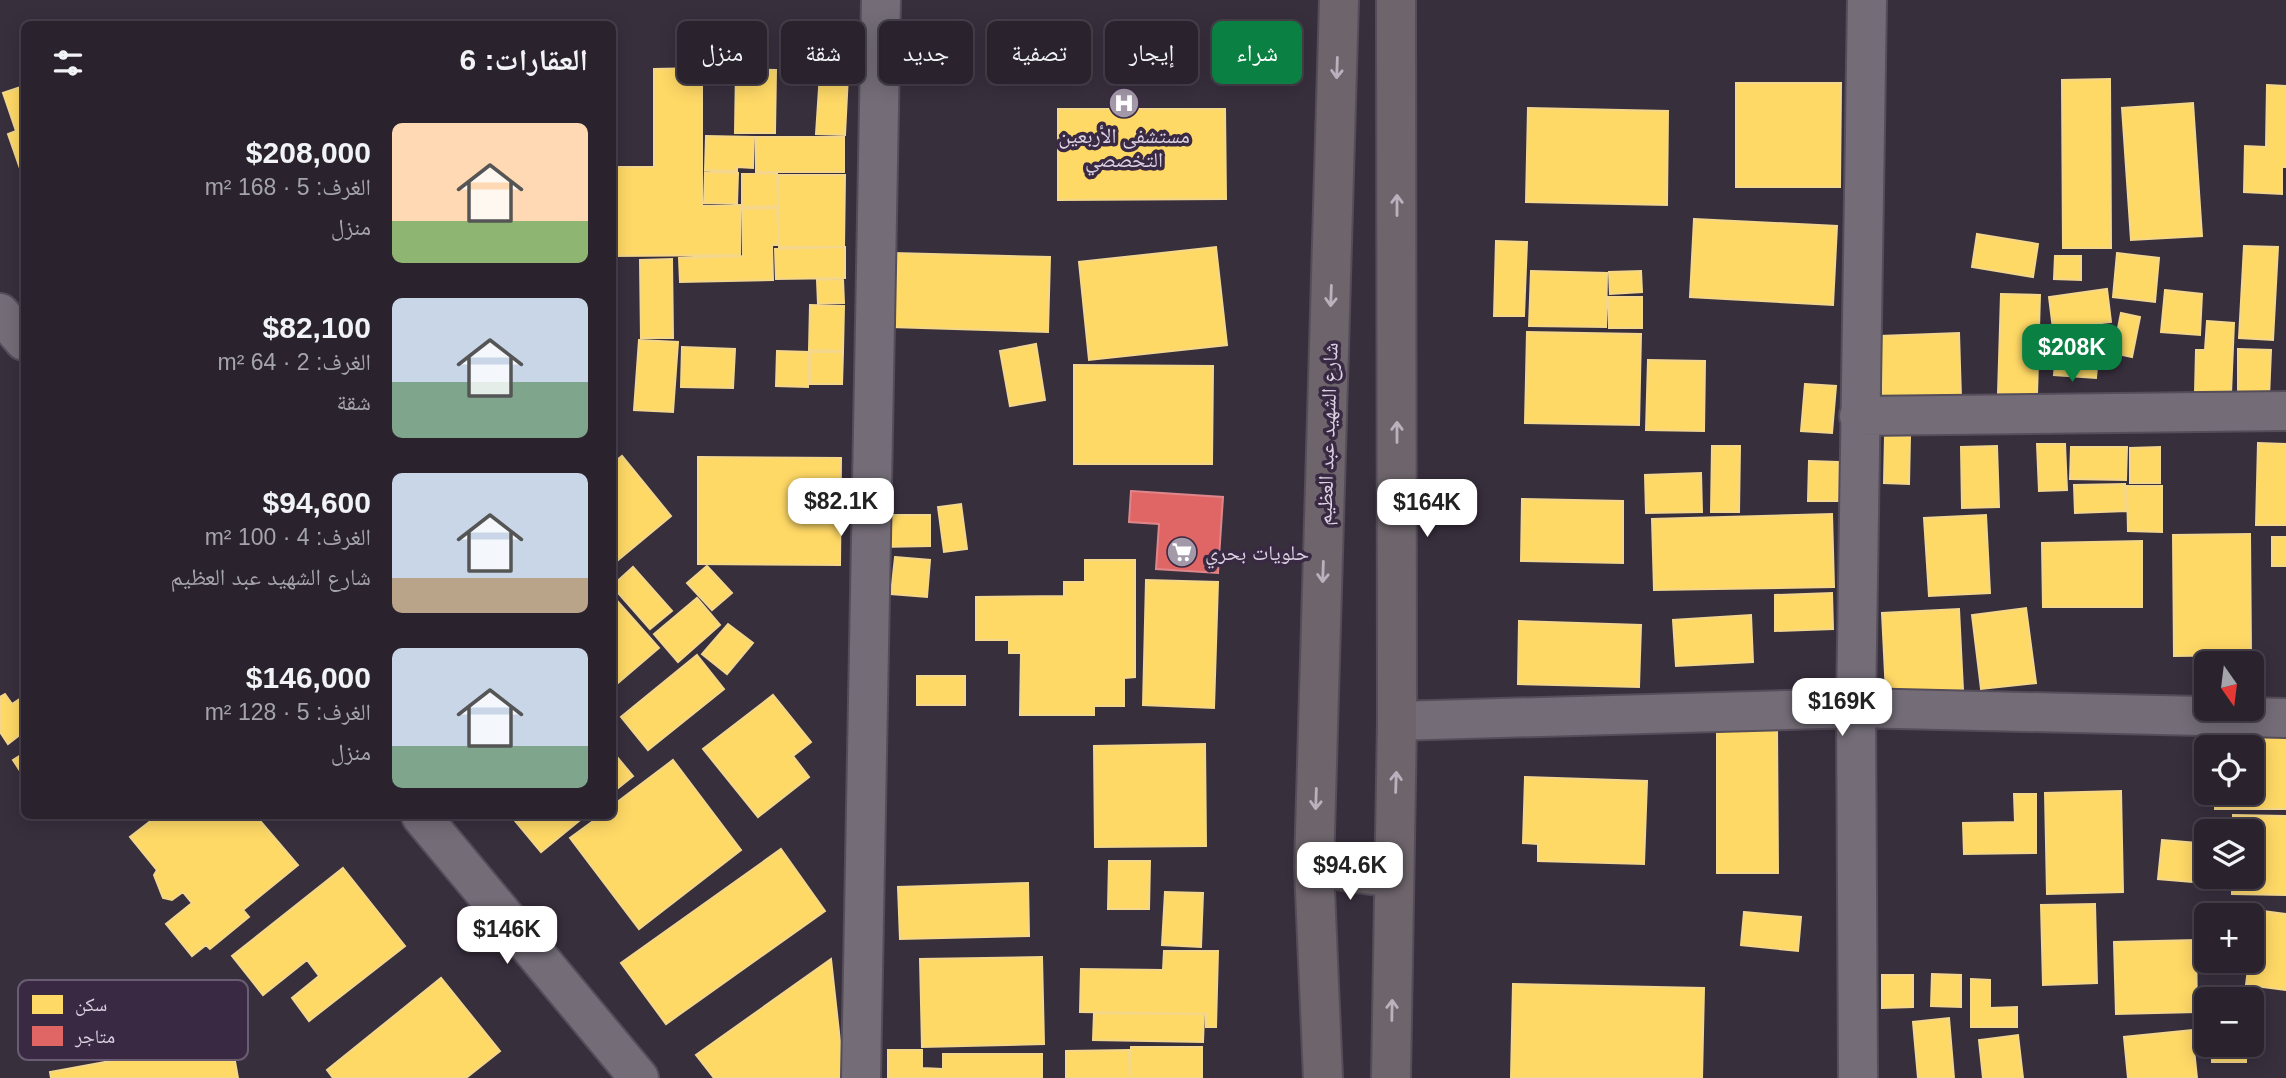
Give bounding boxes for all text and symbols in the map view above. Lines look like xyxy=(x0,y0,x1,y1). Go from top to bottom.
chip: منزل xyxy=(677,21,767,84)
chip: شقة xyxy=(781,21,865,84)
chip: جديد xyxy=(879,21,973,84)
chip: تصفية xyxy=(987,21,1091,84)
chip: إيجار xyxy=(1105,21,1198,84)
chip: شراء xyxy=(1212,21,1302,84)
text: العقارات: 6 xyxy=(460,43,588,76)
icon: filters xyxy=(49,44,87,82)
one-way arrow xyxy=(1330,56,1344,79)
hospital icon: مستشفى الأربعين التخصصي xyxy=(1107,86,1141,120)
place label: مستشفى الأربعين التخصصي xyxy=(1058,124,1190,176)
text: $208,000 xyxy=(246,136,371,169)
icon: home xyxy=(448,151,532,235)
text: الغرف: 5 · 168 m² xyxy=(205,174,371,200)
one-way arrow xyxy=(1390,194,1404,217)
text: منزل xyxy=(331,214,371,240)
one-way arrow xyxy=(1324,284,1337,307)
text: $82,100 xyxy=(263,311,371,344)
pin: $208K xyxy=(2023,324,2121,384)
icon: home xyxy=(448,326,532,410)
text: $208K xyxy=(2038,334,2106,360)
street label: شارع الشهيد عبد العظيم xyxy=(1312,342,1345,526)
text: الغرف: 2 · 64 m² xyxy=(217,349,371,375)
text: شقة xyxy=(337,389,371,415)
one-way arrow xyxy=(1390,421,1404,444)
pin: $82.1K xyxy=(784,478,898,538)
pin: $164K xyxy=(1378,480,1476,539)
text: $94,600 xyxy=(263,486,371,519)
text: $82.1K xyxy=(804,488,878,514)
text: $164K xyxy=(1393,489,1461,515)
icon: home xyxy=(448,501,532,585)
text: الغرف: 4 · 100 m² xyxy=(205,524,371,550)
supermarket icon: حلويات بحري xyxy=(1165,535,1199,569)
place label: حلويات بحري xyxy=(1205,541,1309,569)
one-way arrow xyxy=(1316,560,1329,583)
text: شارع الشهيد عبد العظيم xyxy=(171,564,371,590)
north arrow xyxy=(2194,651,2264,721)
map controls xyxy=(2194,651,2264,1057)
text: $146,000 xyxy=(246,661,371,694)
icon: home xyxy=(448,676,532,760)
pin: $169K xyxy=(1793,678,1891,738)
text: $169K xyxy=(1808,688,1876,714)
text: الغرف: 5 · 128 m² xyxy=(205,699,371,725)
button: locate xyxy=(2194,735,2264,805)
text: منزل xyxy=(331,739,371,765)
one-way arrow xyxy=(1389,771,1402,794)
one-way arrow xyxy=(1310,788,1323,811)
button: layers xyxy=(2194,819,2264,889)
pin: $94.6K xyxy=(1293,842,1407,902)
text: $94.6K xyxy=(1313,852,1387,878)
button: + xyxy=(2194,903,2264,973)
pin: $146K xyxy=(458,906,556,966)
text: $146K xyxy=(473,916,541,942)
legend xyxy=(18,980,248,1060)
button: − xyxy=(2194,987,2264,1057)
text: سكن xyxy=(75,994,107,1016)
one-way arrow xyxy=(1385,999,1398,1022)
text: متاجر xyxy=(74,1026,115,1048)

